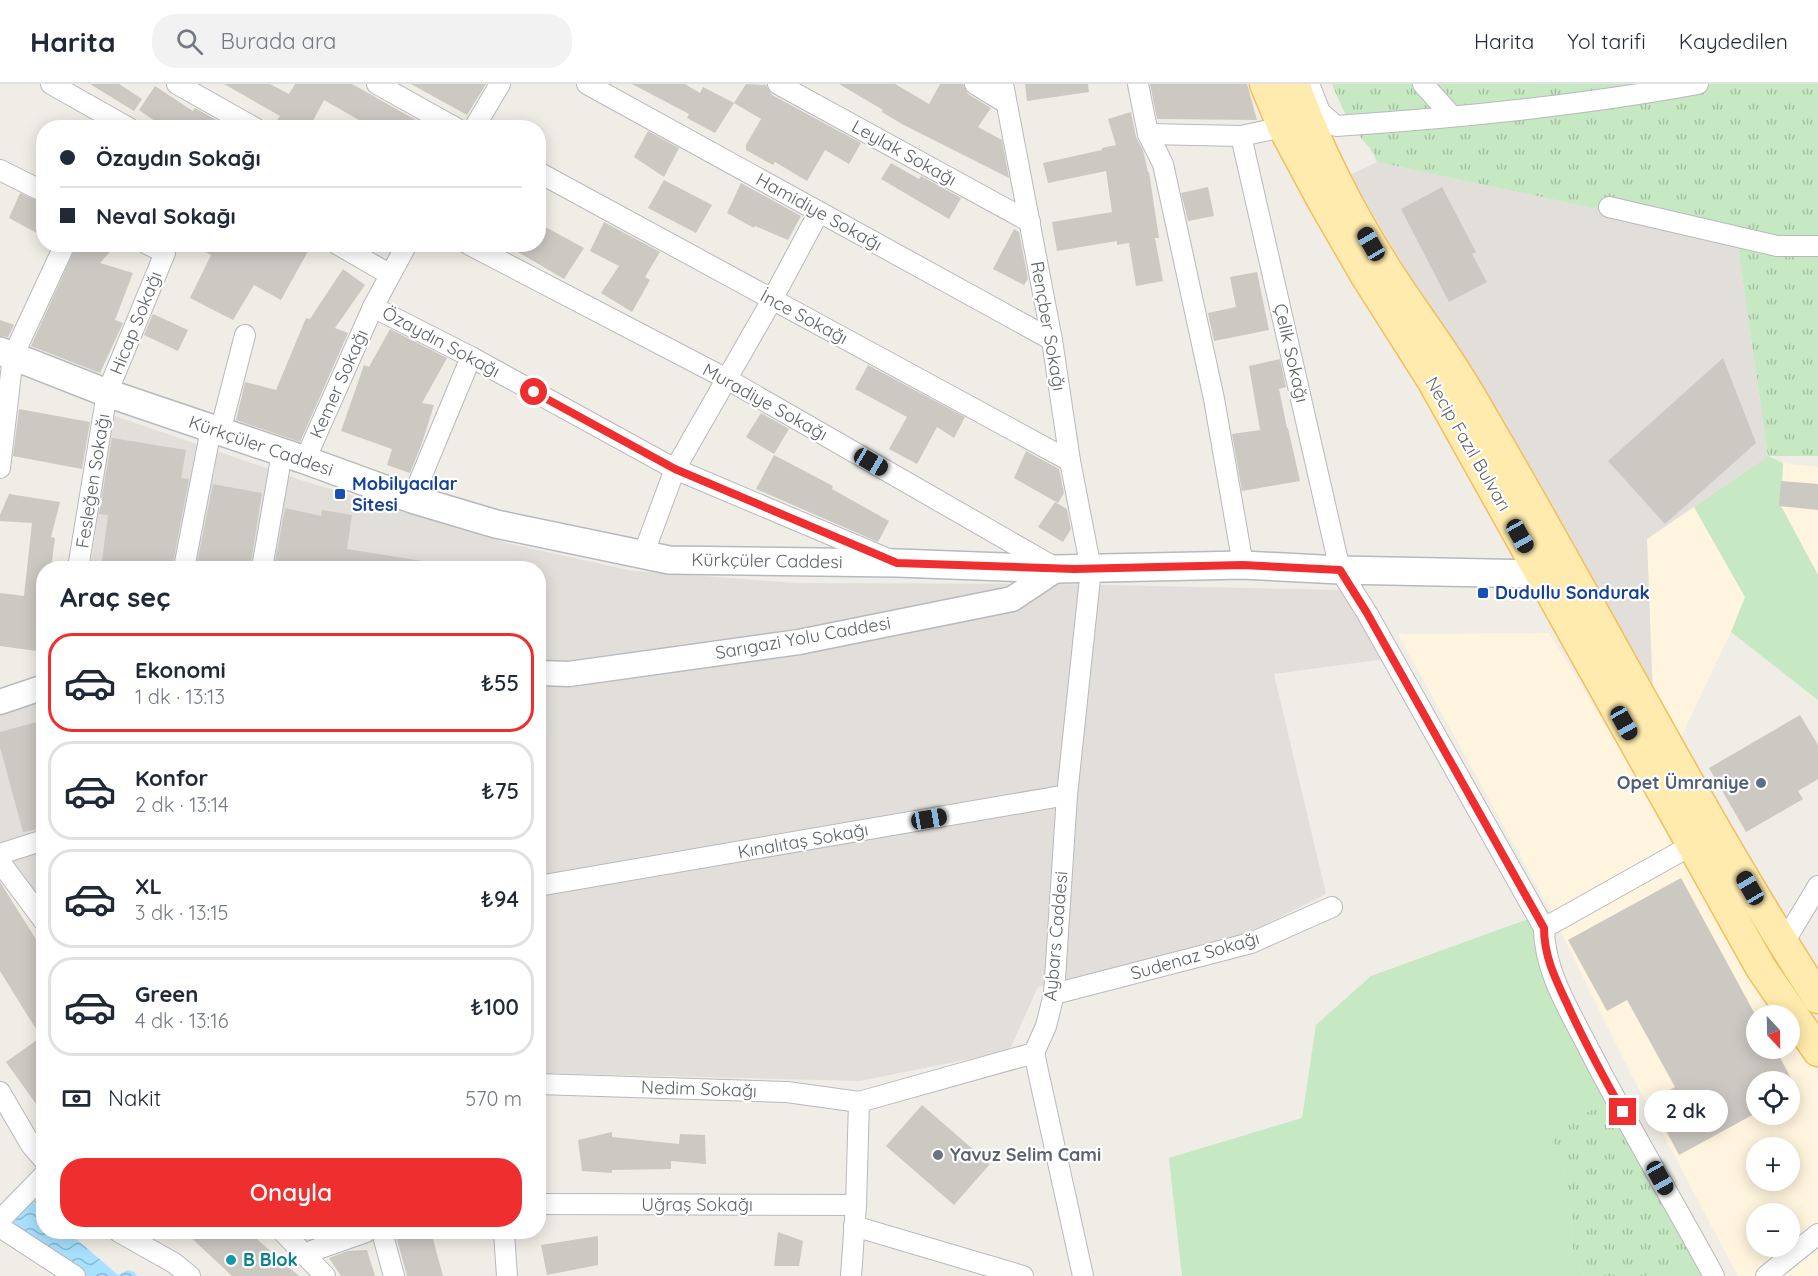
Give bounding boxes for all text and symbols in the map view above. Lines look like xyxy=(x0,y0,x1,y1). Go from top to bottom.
search box xyxy=(152,14,572,68)
text: Harita xyxy=(30,24,116,59)
icon: search xyxy=(173,25,206,58)
text: Burada ara xyxy=(221,27,336,55)
text: Harita xyxy=(1474,28,1534,54)
text: Yol tarifi xyxy=(1567,28,1646,54)
text: Kaydedilen xyxy=(1679,28,1788,54)
street label: Leylak Sokağı xyxy=(848,114,961,191)
text: Özaydın Sokağı xyxy=(96,144,261,172)
street label: Hamidiye Sokağı xyxy=(752,167,886,256)
text: Neval Sokağı xyxy=(96,202,236,230)
car xyxy=(1354,224,1388,264)
street label: Rençber Sokağı xyxy=(1026,259,1071,393)
street label: Hicap Sokağı xyxy=(104,268,167,378)
street label: İnce Sokağı xyxy=(757,284,852,349)
street label: Özaydın Sokağı xyxy=(378,301,504,382)
street label: Çelik Sokağı xyxy=(1269,301,1314,405)
street label: Kemer Sokağı xyxy=(304,326,373,442)
street label: Muradiye Sokağı xyxy=(699,358,832,445)
street label: Necip Fazıl Bulvarı xyxy=(1421,372,1516,515)
route start xyxy=(520,378,547,405)
street label: Kürkçüler Caddesi xyxy=(186,410,336,481)
street label: Fesleğen Sokağı xyxy=(71,412,114,550)
car xyxy=(851,445,891,479)
place label: Mobilyacılar Sitesi xyxy=(352,472,458,516)
marker: Mobilyacılar Sitesi xyxy=(333,487,347,501)
car xyxy=(1503,516,1537,556)
street label: Kürkçüler Caddesi xyxy=(691,548,843,573)
text: Araç seç xyxy=(60,580,170,614)
place label: Dudullu Sondurak xyxy=(1495,581,1650,604)
marker: Dudullu Sondurak xyxy=(1476,586,1490,600)
street label: Sarıgazi Yolu Caddesi xyxy=(713,611,892,664)
icon: car xyxy=(63,656,117,710)
text: Ekonomi xyxy=(135,656,226,684)
text: ₺55 xyxy=(481,669,519,697)
text: 1 dk · 13:13 xyxy=(135,684,225,709)
car xyxy=(1607,703,1641,743)
icon: car xyxy=(63,764,117,818)
text: Konfor xyxy=(135,764,208,792)
place label: Opet Ümraniye xyxy=(1617,771,1749,794)
marker: Opet Ümraniye xyxy=(1754,776,1768,790)
text: ₺75 xyxy=(481,777,519,805)
text: 2 dk · 13:14 xyxy=(135,792,228,817)
car xyxy=(910,807,948,831)
street label: Kınalıtaş Sokağı xyxy=(736,818,870,863)
car xyxy=(1733,868,1767,908)
street label: Aybars Caddesi xyxy=(1038,870,1073,1002)
icon: car xyxy=(63,872,117,926)
text: XL xyxy=(135,872,162,900)
text: ₺94 xyxy=(481,885,519,913)
text: 3 dk · 13:15 xyxy=(135,900,229,925)
street label: Sudenaz Sokağı xyxy=(1128,926,1262,985)
icon: car xyxy=(63,980,117,1034)
text: Green xyxy=(135,980,198,1008)
text: ₺100 xyxy=(470,993,519,1021)
north arrow xyxy=(1746,1005,1800,1059)
map controls xyxy=(1746,1005,1800,1257)
text: 4 dk · 13:16 xyxy=(135,1008,228,1033)
button: locate xyxy=(1746,1071,1800,1125)
street label: Nedim Sokağı xyxy=(641,1075,757,1102)
icon: cash xyxy=(60,1082,93,1115)
text: Nakit xyxy=(108,1084,161,1112)
text: 570 m xyxy=(465,1086,522,1111)
callout: 2 dk xyxy=(1644,1091,1728,1133)
route end xyxy=(1609,1098,1636,1125)
text: 2 dk xyxy=(1666,1098,1706,1123)
button: + xyxy=(1746,1137,1800,1191)
place label: Yavuz Selim Cami xyxy=(950,1143,1101,1166)
marker: Yavuz Selim Cami xyxy=(931,1148,945,1162)
button: Onayla xyxy=(60,1158,522,1227)
car xyxy=(1643,1158,1677,1198)
street label: Uğraş Sokağı xyxy=(641,1193,753,1216)
button: − xyxy=(1746,1203,1800,1257)
place label: B Blok xyxy=(243,1248,298,1271)
marker: B Blok xyxy=(224,1253,238,1267)

